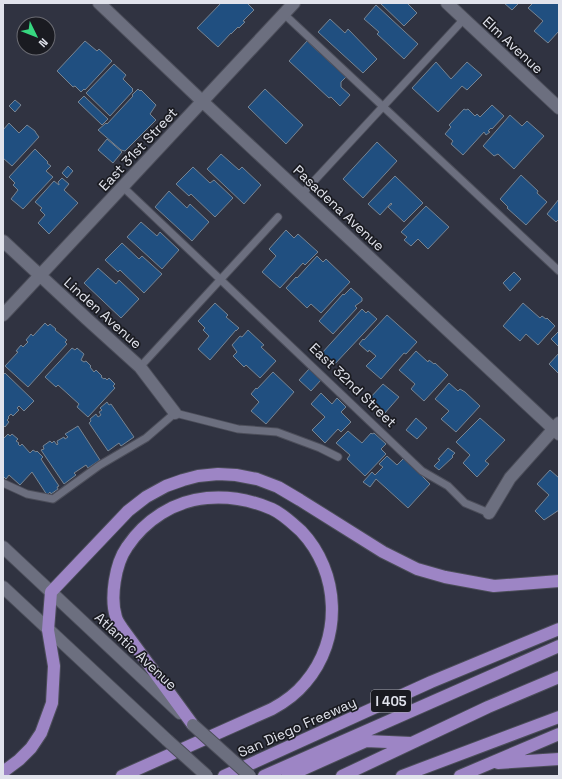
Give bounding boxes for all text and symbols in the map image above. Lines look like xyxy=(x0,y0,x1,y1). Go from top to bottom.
street label: Elm Avenue xyxy=(479,12,547,78)
north arrow xyxy=(16,16,56,56)
text: N xyxy=(36,35,51,50)
street label: East 31st Street xyxy=(95,104,181,194)
street label: Pasadena Avenue xyxy=(290,161,388,255)
street label: Linden Avenue xyxy=(60,273,146,353)
street label: East 32nd Street xyxy=(306,339,400,431)
street label: Atlantic Avenue xyxy=(91,608,181,694)
road number: I 405 xyxy=(371,690,411,712)
street label: San Diego Freeway xyxy=(235,693,359,761)

